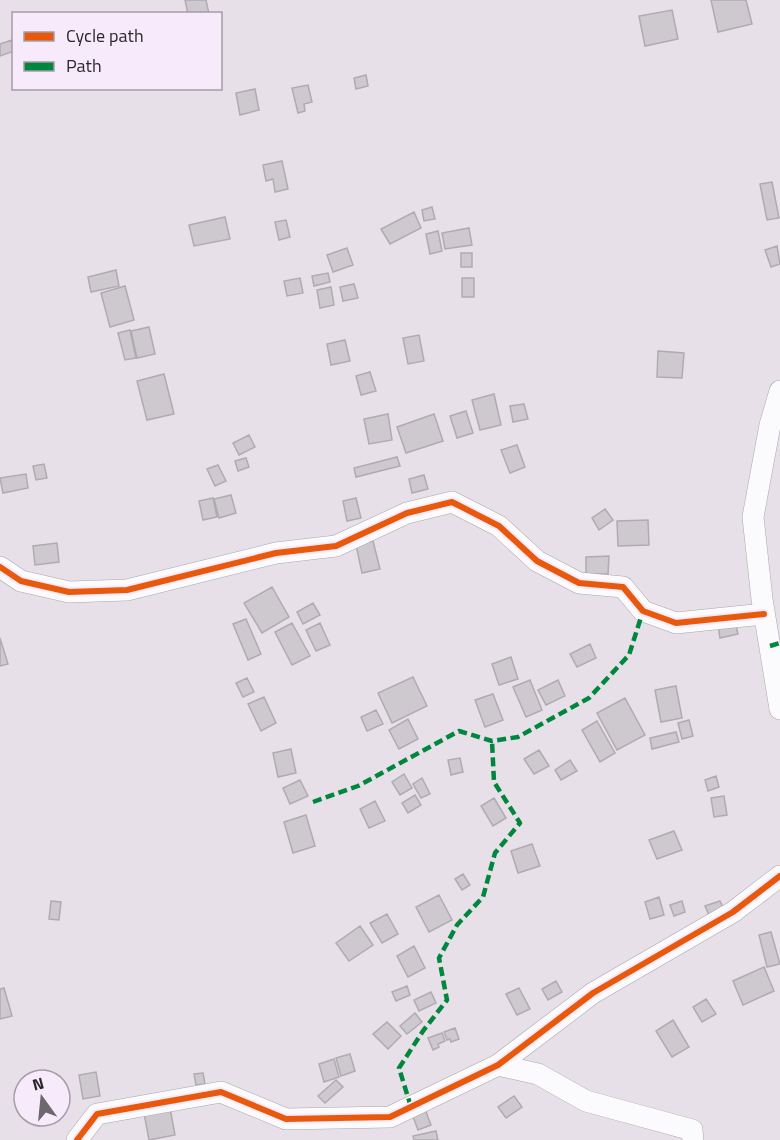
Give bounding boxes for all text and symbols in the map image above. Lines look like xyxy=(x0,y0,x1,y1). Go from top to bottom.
legend xyxy=(12,12,222,90)
text: Cycle path xyxy=(66,22,144,49)
text: Path xyxy=(66,52,102,79)
north arrow xyxy=(12,1068,72,1128)
text: N xyxy=(30,1070,47,1097)

